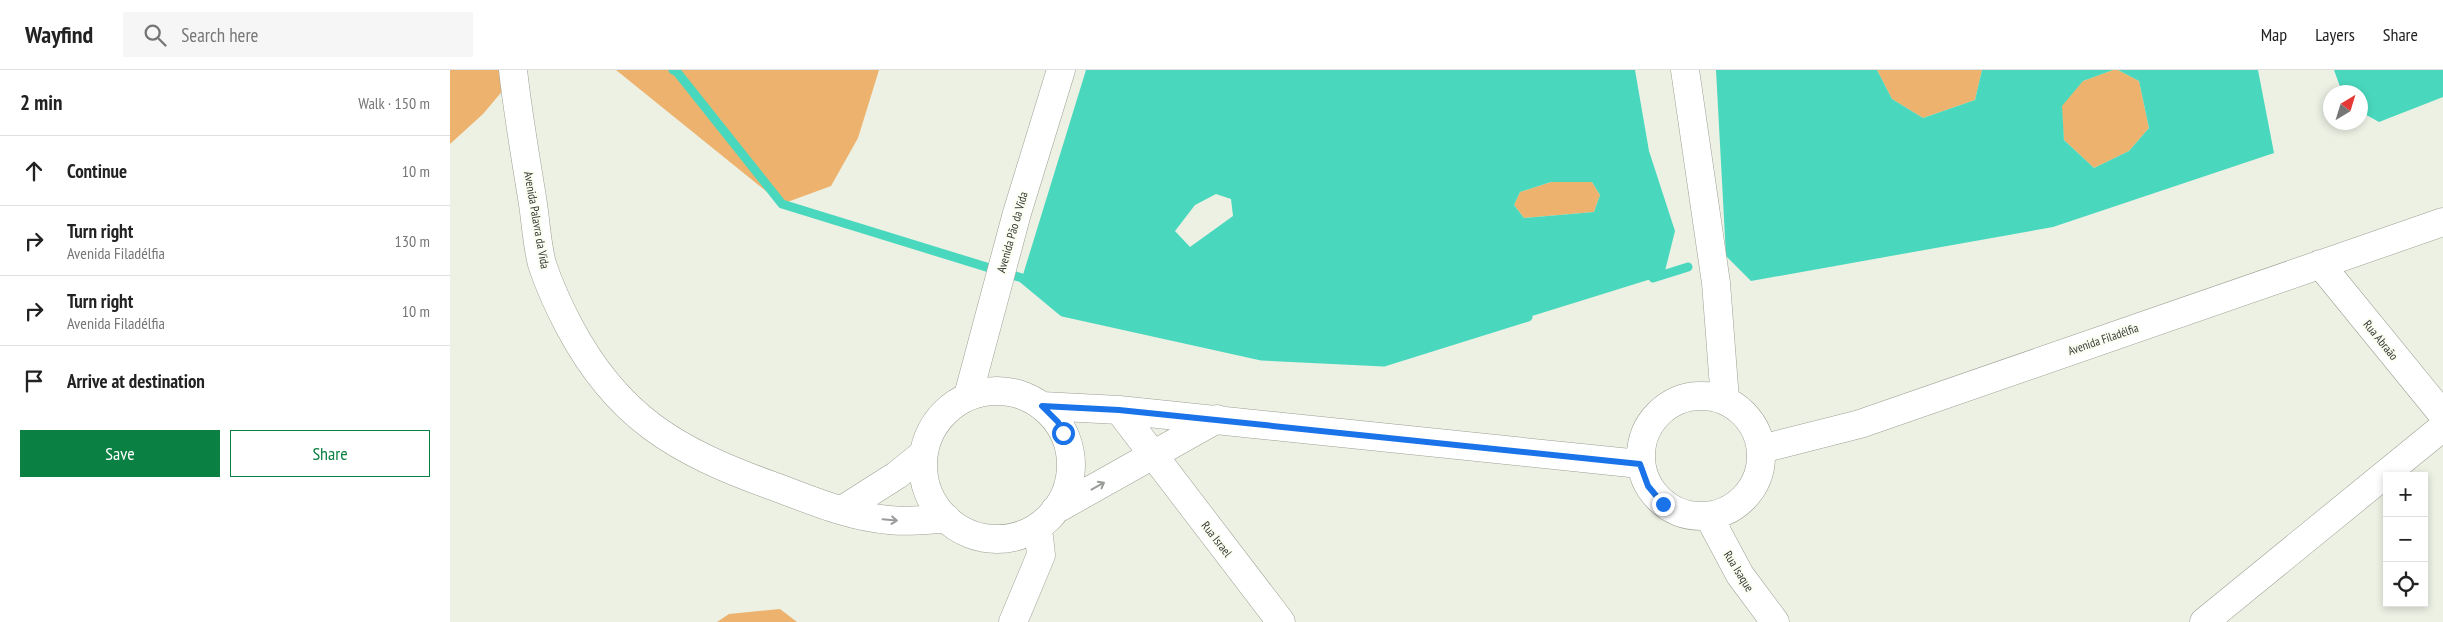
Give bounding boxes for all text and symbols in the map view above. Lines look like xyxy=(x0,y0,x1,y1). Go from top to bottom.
search box xyxy=(123,12,473,57)
text: Wayfind xyxy=(25,19,93,50)
icon: search xyxy=(141,21,169,49)
text: Search here xyxy=(181,23,258,47)
text: Map xyxy=(2261,23,2287,46)
text: Layers xyxy=(2315,23,2355,46)
text: Share xyxy=(2383,23,2418,46)
north arrow xyxy=(2323,85,2368,130)
text: 2 min xyxy=(20,89,62,116)
text: Walk · 150 m xyxy=(358,93,430,113)
icon: ahead xyxy=(20,157,48,185)
text: Continue xyxy=(67,159,127,183)
text: 10 m xyxy=(402,161,430,181)
street label: Avenida Palavra da Vida xyxy=(521,170,553,270)
street label: Avenida Pão da Vida xyxy=(993,190,1031,274)
text: Turn right xyxy=(67,219,133,243)
icon: right xyxy=(20,227,48,255)
text: 130 m xyxy=(395,231,430,251)
text: Avenida Filadélfia xyxy=(67,243,165,263)
text: Turn right xyxy=(67,289,133,313)
icon: right xyxy=(20,297,48,325)
text: 10 m xyxy=(402,301,430,321)
text: Avenida Filadélfia xyxy=(67,313,165,333)
street label: Rua Abraão xyxy=(2360,317,2402,363)
street label: Avenida Filadélfia xyxy=(2066,320,2140,358)
icon: arrive xyxy=(20,367,48,395)
text: Arrive at destination xyxy=(67,369,205,393)
route start xyxy=(1052,422,1075,445)
button: Save xyxy=(20,430,220,477)
button: Share xyxy=(230,430,430,477)
map controls xyxy=(2383,472,2428,607)
button: + xyxy=(2383,472,2428,517)
one-way arrow xyxy=(1090,481,1105,491)
route end xyxy=(1652,493,1675,516)
one-way arrow xyxy=(881,515,897,524)
button: − xyxy=(2383,517,2428,562)
street label: Rua Israel xyxy=(1198,518,1236,560)
street label: Rua Isaque xyxy=(1721,548,1757,594)
button: locate xyxy=(2383,562,2428,607)

